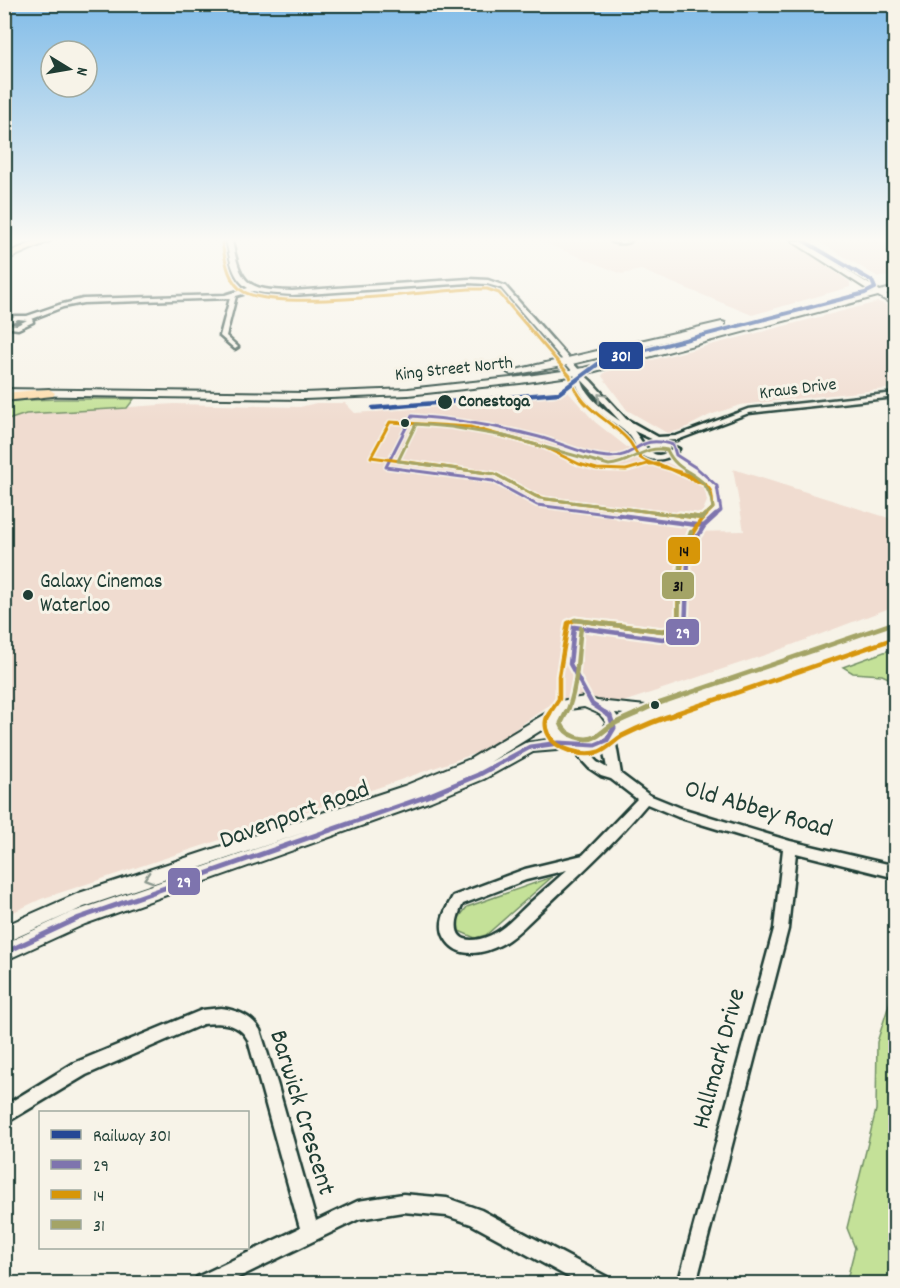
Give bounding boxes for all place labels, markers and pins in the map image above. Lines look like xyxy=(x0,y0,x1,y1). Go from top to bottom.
place label: Conestoga xyxy=(458,390,530,415)
marker: Conestoga xyxy=(436,393,454,411)
unlabelled marker xyxy=(399,417,411,429)
place label: Galaxy Cinemas Waterloo xyxy=(40,568,163,622)
marker: Galaxy Cinemas Waterloo xyxy=(21,588,35,602)
unlabelled marker xyxy=(649,699,661,711)

